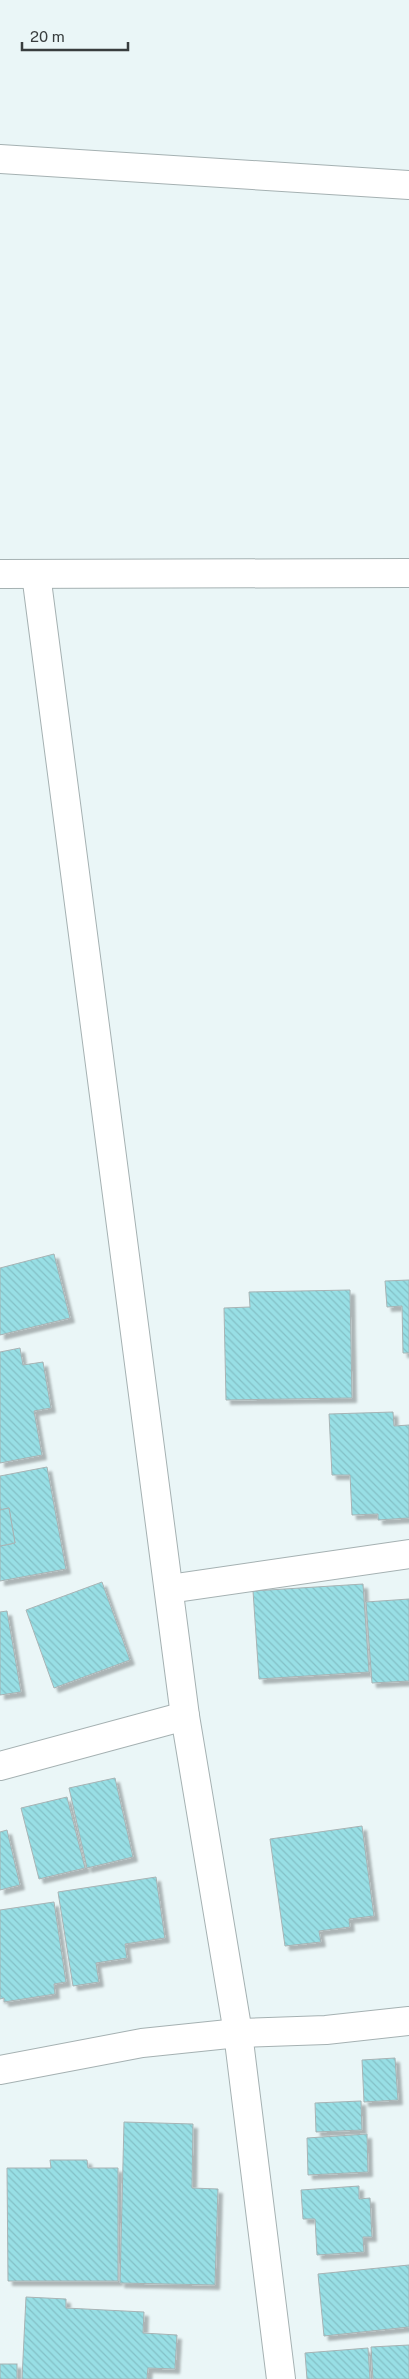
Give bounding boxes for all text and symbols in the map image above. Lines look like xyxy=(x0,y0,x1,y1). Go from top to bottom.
scale bar xyxy=(22,20,129,52)
text: 20 m xyxy=(30,28,65,45)

